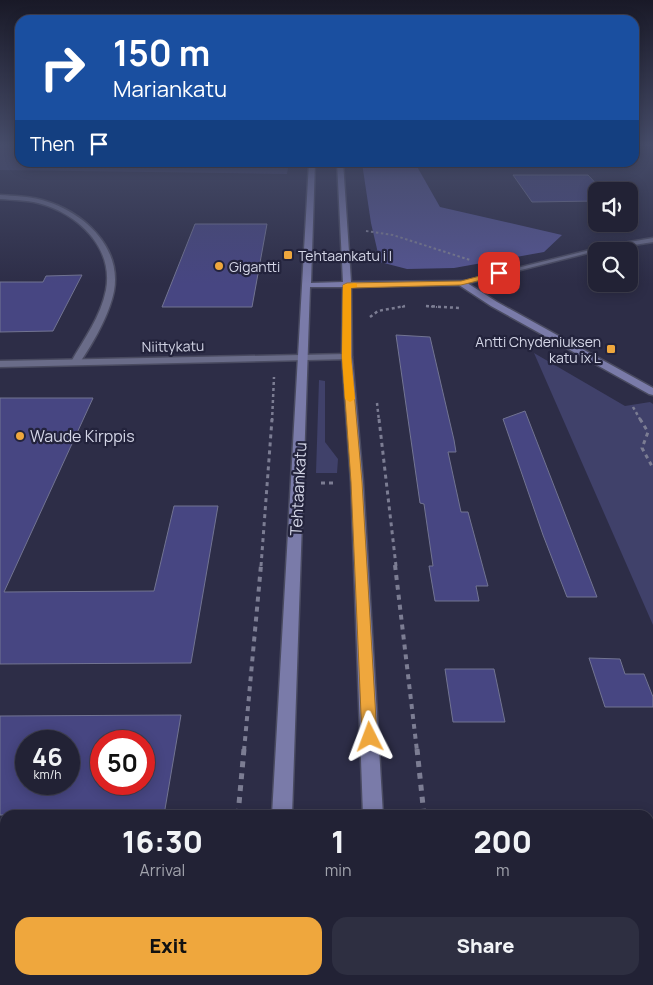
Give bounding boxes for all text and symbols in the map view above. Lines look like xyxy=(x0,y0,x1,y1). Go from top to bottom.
text: 150 m xyxy=(113,29,210,77)
icon: right xyxy=(30,35,95,100)
text: Mariankatu xyxy=(113,74,227,104)
icon: arrive xyxy=(85,130,113,158)
text: Then xyxy=(30,131,75,157)
map controls xyxy=(588,182,638,292)
button: sound xyxy=(588,182,638,232)
button: search xyxy=(588,242,638,292)
place label: Tehtaankatu i I xyxy=(298,246,392,265)
marker: Tehtaankatu i I xyxy=(282,249,294,261)
pin xyxy=(478,252,520,294)
place label: Gigantti xyxy=(229,257,280,276)
icon: arrive xyxy=(485,259,513,287)
marker: Gigantti xyxy=(213,260,225,272)
place label: Antti Chydeniuksen katu ix L xyxy=(475,332,601,367)
street label: Niittykatu xyxy=(142,336,204,356)
marker: Antti Chydeniuksen katu ix L xyxy=(605,343,617,355)
place label: Waude Kirppis xyxy=(30,425,135,447)
marker: Waude Kirppis xyxy=(14,430,26,442)
street label: Tehtaankatu xyxy=(285,442,311,536)
position arrow xyxy=(343,710,395,762)
speed limit sign: 50 xyxy=(90,730,155,795)
text: 46 xyxy=(32,739,63,774)
text: km/h xyxy=(34,766,61,783)
text: 16:30 xyxy=(122,821,203,862)
text: 1 xyxy=(331,821,345,862)
text: 200 xyxy=(473,821,532,862)
text: Arrival xyxy=(140,859,185,881)
text: min xyxy=(325,859,352,881)
text: m xyxy=(496,859,510,881)
button: Exit xyxy=(15,917,322,975)
button: Share xyxy=(332,917,639,975)

